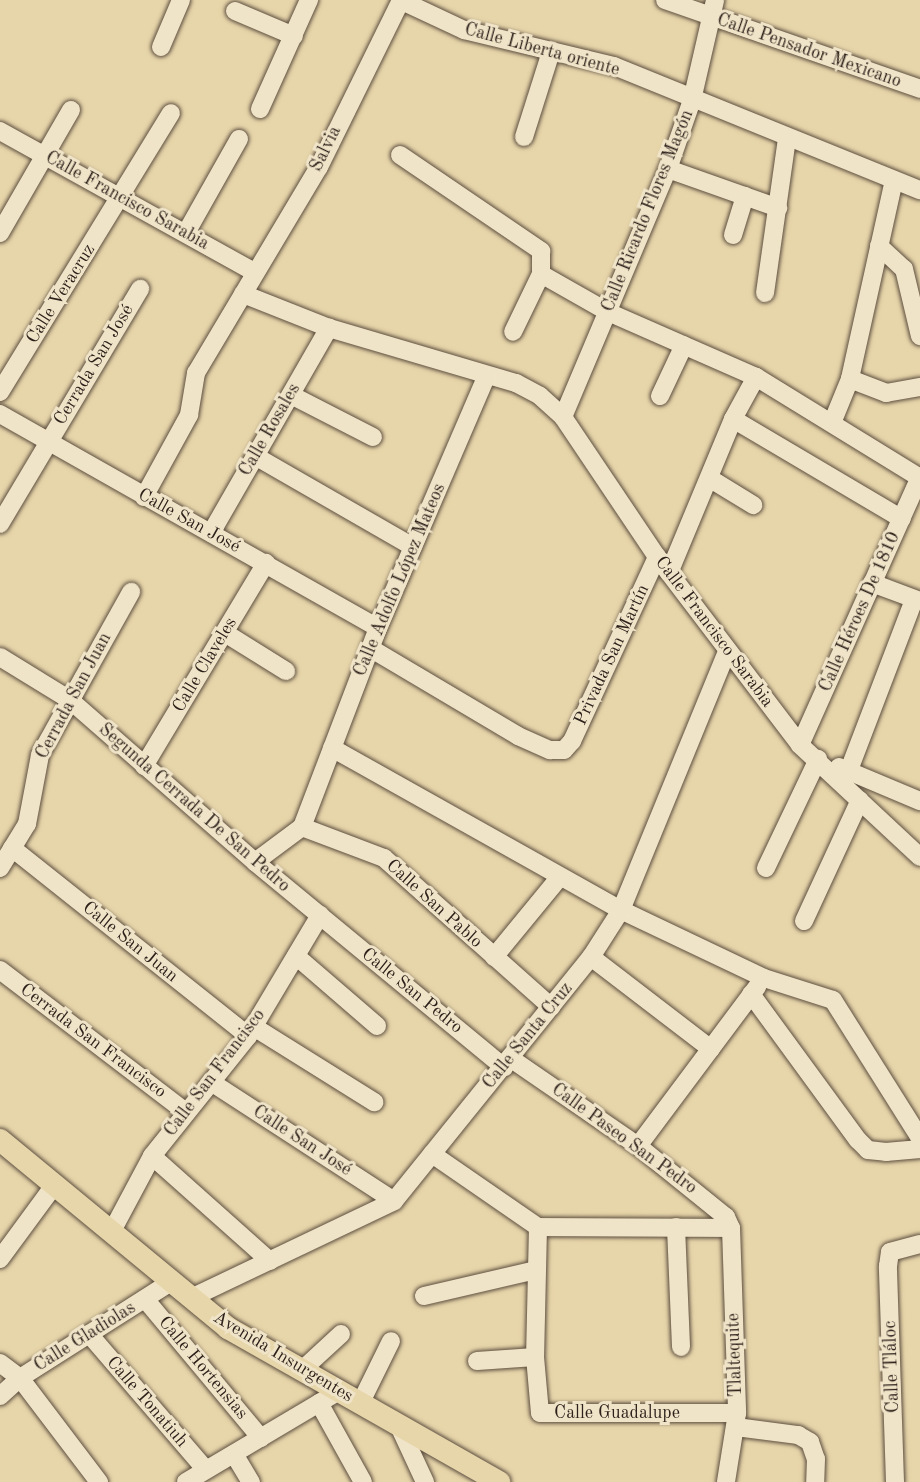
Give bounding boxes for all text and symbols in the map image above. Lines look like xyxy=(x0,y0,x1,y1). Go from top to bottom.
street label: Calle Pensador Mexicano xyxy=(714,9,904,93)
street label: Calle Liberta oriente xyxy=(462,19,622,81)
street label: Calle Ricardo Flores Magón xyxy=(598,107,698,315)
street label: Salvia xyxy=(306,123,346,175)
street label: Calle Francisco Sarabia xyxy=(41,147,213,255)
street label: Calle Veracruz xyxy=(22,240,100,348)
street label: Cerrada San José xyxy=(49,301,139,429)
street label: Calle Rosales xyxy=(235,380,305,480)
street label: Calle Adolfo López Mateos xyxy=(349,480,451,680)
street label: Calle San José xyxy=(134,484,244,558)
street label: Calle Héroes De 1810 xyxy=(815,529,905,695)
street label: Calle Francisco Sarabia xyxy=(650,552,778,712)
street label: Privada San Martín xyxy=(570,581,654,729)
street label: Calle Claveles xyxy=(168,614,242,716)
street label: Cerrada San Juan xyxy=(32,629,116,763)
street label: Segunda Cerrada De San Pedro xyxy=(94,719,294,897)
street label: Calle San Pablo xyxy=(381,855,487,953)
street label: Calle San Juan xyxy=(78,897,182,987)
street label: Calle San Pedro xyxy=(357,944,467,1038)
street label: Calle Santa Cruz xyxy=(478,978,578,1094)
street label: Cerrada San Francisco xyxy=(16,979,170,1103)
street label: Calle San Francisco xyxy=(160,1005,270,1141)
street label: Calle Paseo San Pedro xyxy=(547,1079,701,1199)
street label: Calle San José xyxy=(249,1101,355,1181)
street label: Calle Gladiolas xyxy=(30,1297,140,1377)
street label: Avenida Insurgentes xyxy=(209,1307,357,1407)
street label: Calle Hortensias xyxy=(154,1312,252,1424)
street label: Tlaltequite xyxy=(723,1313,747,1397)
street label: Calle Tláloc xyxy=(880,1321,904,1413)
street label: Calle Tonatiuh xyxy=(102,1352,192,1452)
street label: Calle Guadalupe xyxy=(554,1402,680,1424)

